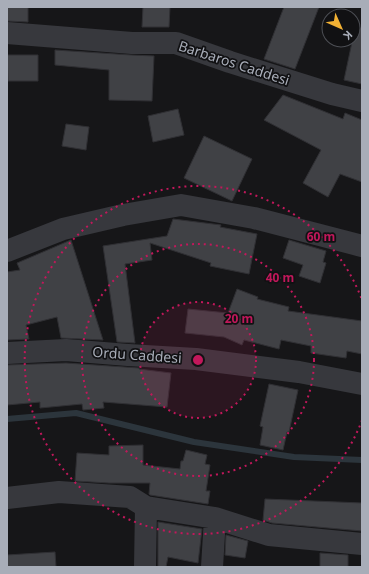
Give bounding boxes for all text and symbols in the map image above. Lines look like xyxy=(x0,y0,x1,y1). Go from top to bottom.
north arrow xyxy=(321,8,361,48)
text: K xyxy=(340,28,356,44)
street label: Barbaros Caddesi xyxy=(176,36,292,89)
text: 60 m xyxy=(307,228,335,245)
text: 40 m xyxy=(266,269,294,286)
text: 20 m xyxy=(225,310,253,327)
street label: Ordu Caddesi xyxy=(92,342,182,367)
centre of rings xyxy=(191,353,205,367)

